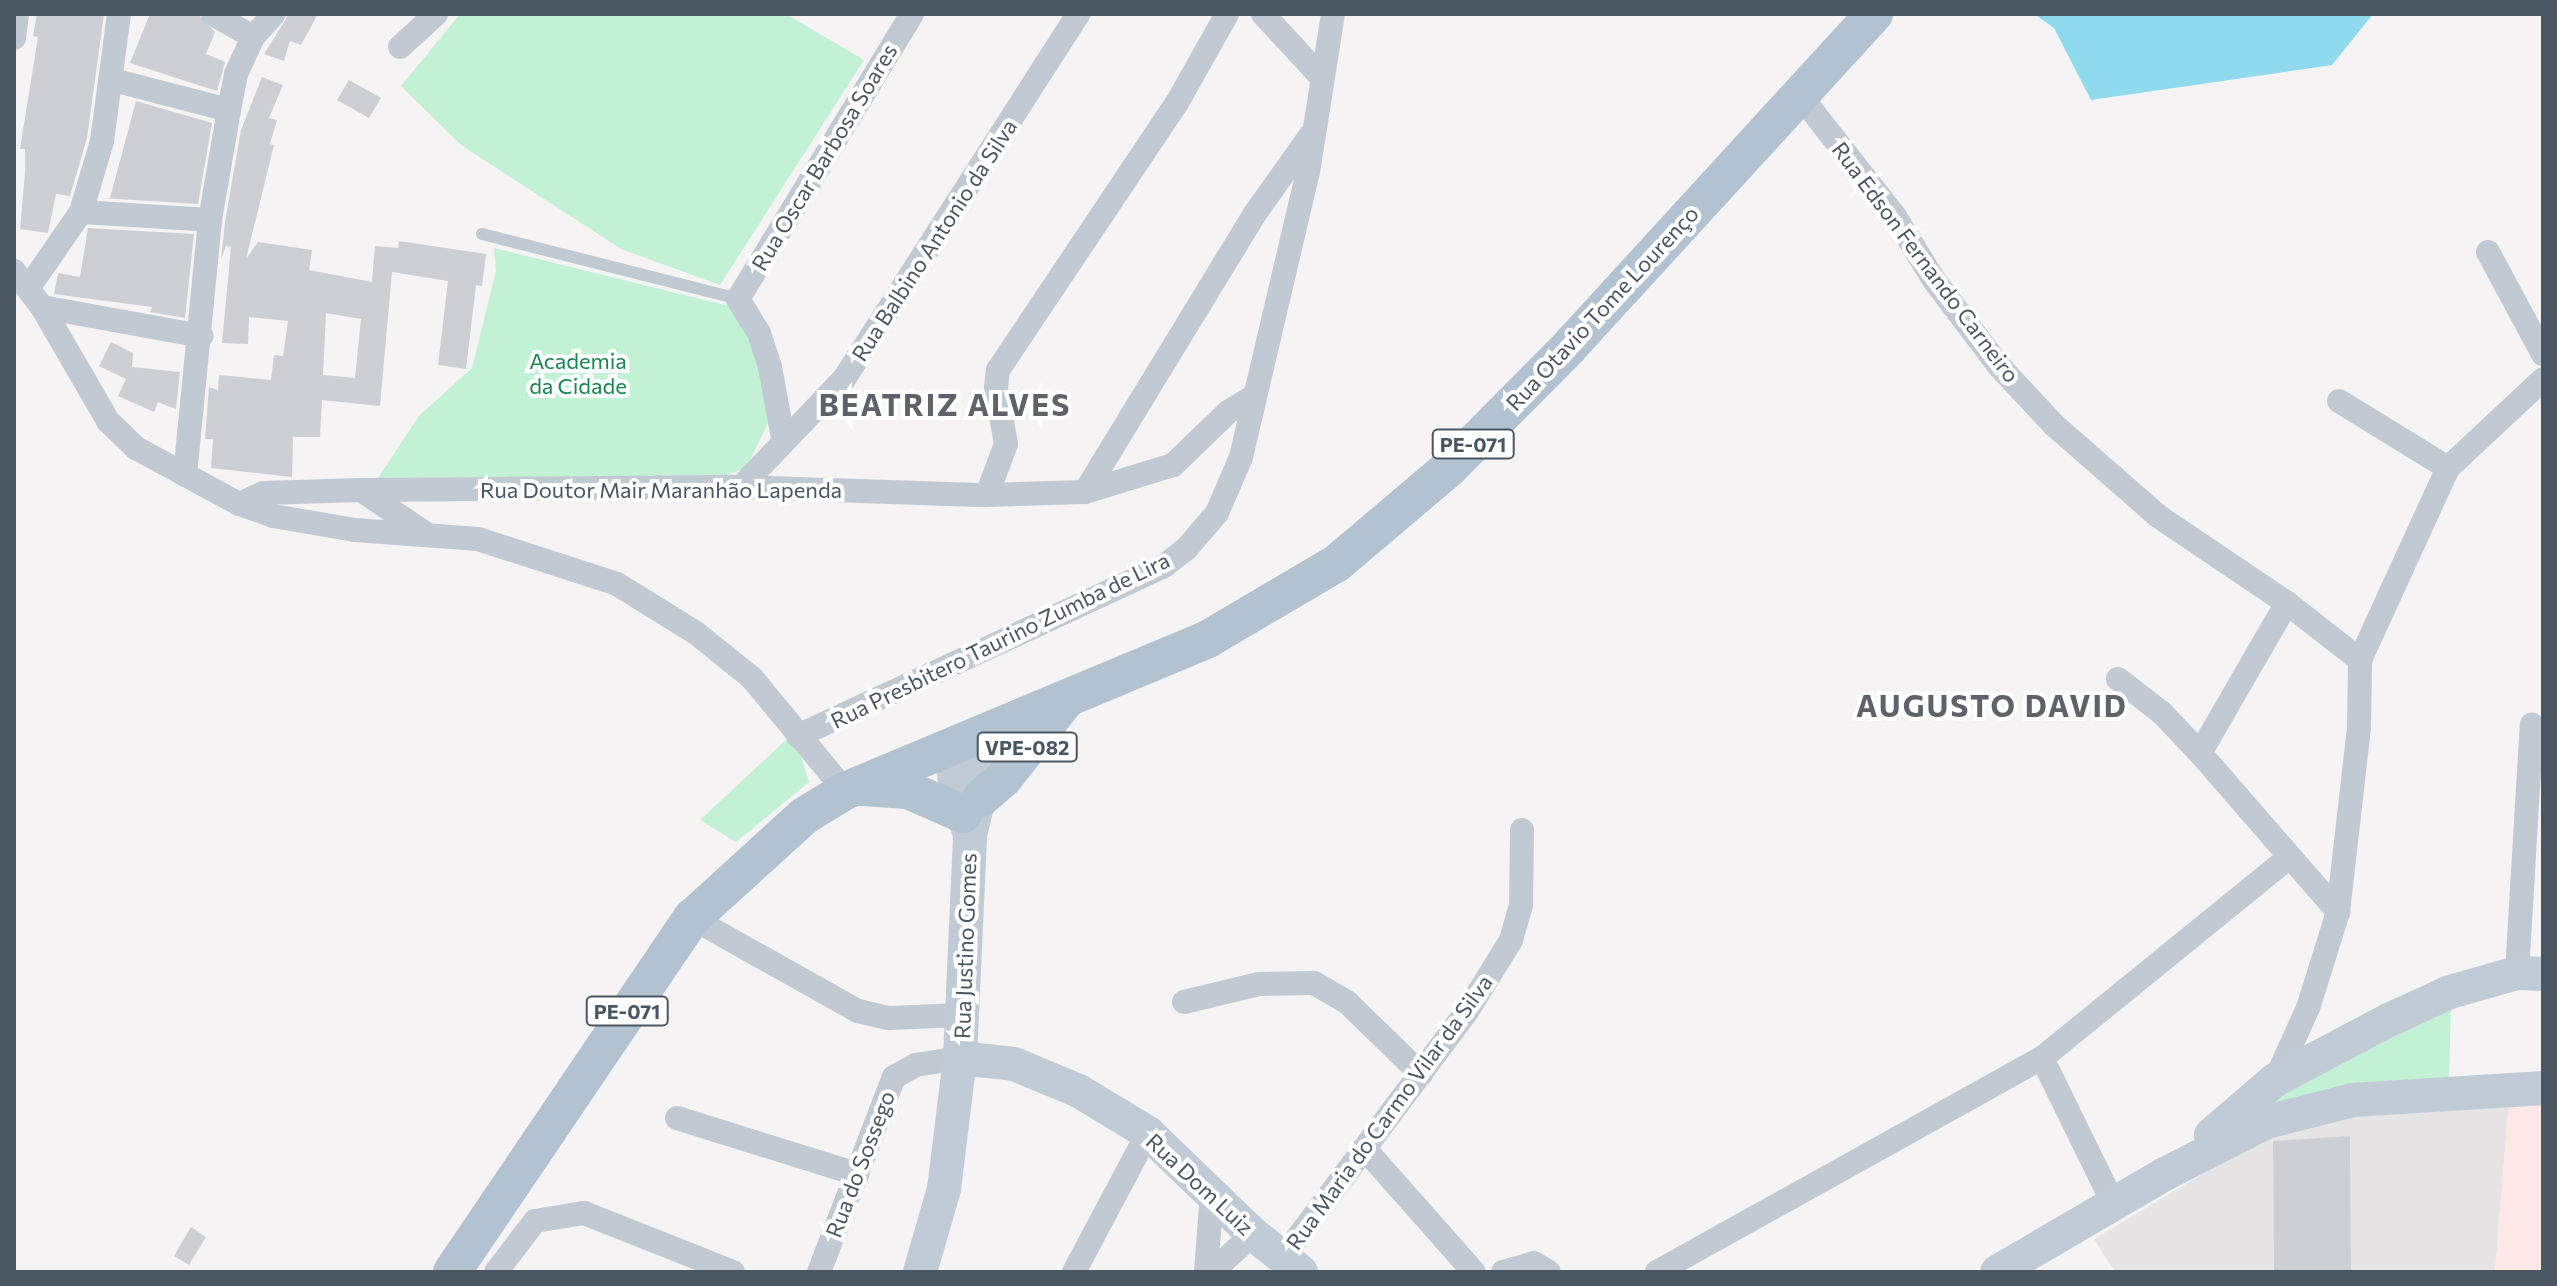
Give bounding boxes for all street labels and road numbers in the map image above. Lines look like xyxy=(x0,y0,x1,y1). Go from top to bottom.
street label: Rua Oscar Barbosa Soares xyxy=(746,39,902,275)
street label: Rua Balbino Antonio da Silva xyxy=(846,114,1022,366)
street label: Rua Edson Fernando Carneiro xyxy=(1827,136,2025,388)
street label: Rua Otavio Tome Lourenço xyxy=(1500,200,1704,416)
road number: PE-071 xyxy=(1431,428,1515,460)
street label: Rua Doutor Mair Maranhão Lapenda xyxy=(480,477,842,503)
street label: Rua Presbitero Taurino Zumba de Lira xyxy=(826,546,1174,734)
road number: VPE-082 xyxy=(975,731,1079,763)
street label: Rua Justino Gomes xyxy=(949,853,981,1039)
street label: Rua Maria do Carmo Vilar da Silva xyxy=(1280,969,1498,1255)
road number: PE-071 xyxy=(585,995,669,1027)
street label: Rua do Sossego xyxy=(820,1087,900,1241)
street label: Rua Dom Luiz xyxy=(1141,1128,1259,1240)

